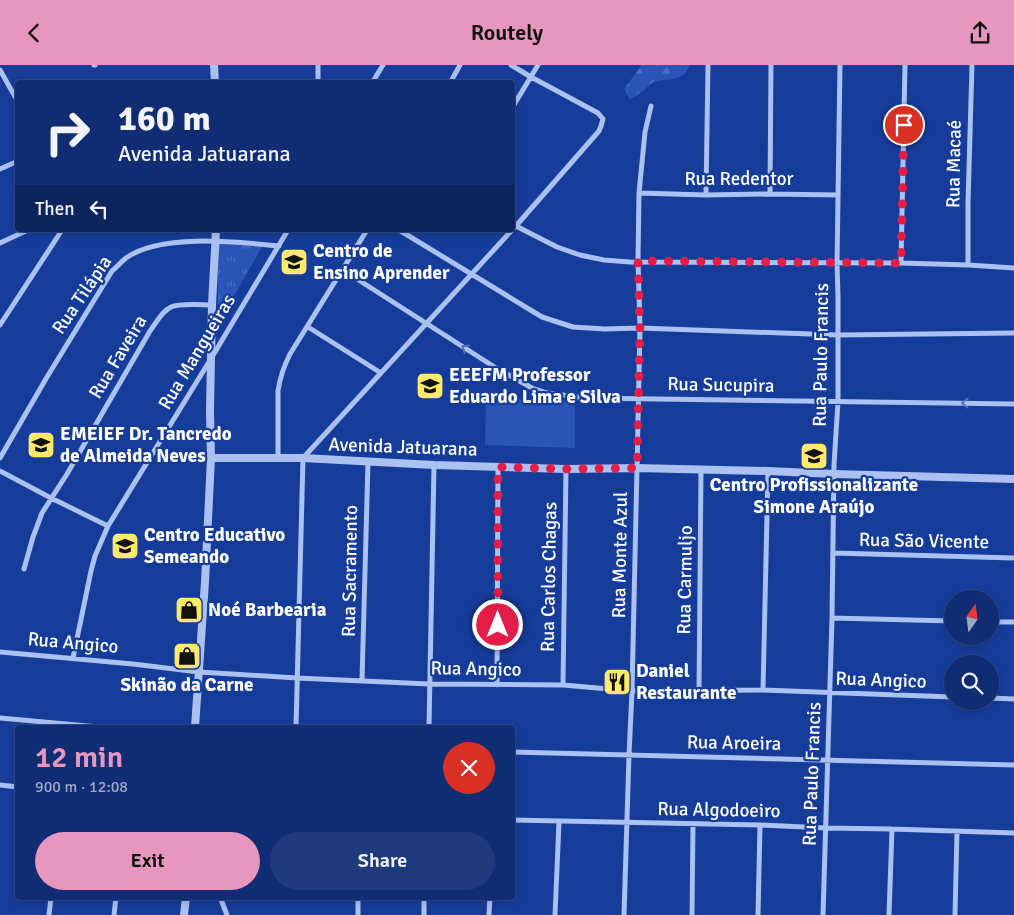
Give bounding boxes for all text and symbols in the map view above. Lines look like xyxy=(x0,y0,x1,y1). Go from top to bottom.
icon: back xyxy=(20,19,48,47)
text: Routely xyxy=(471,19,543,46)
icon: share xyxy=(966,19,994,47)
text: 160 m xyxy=(118,97,211,140)
icon: right xyxy=(35,100,100,165)
pin xyxy=(883,104,925,146)
icon: arrive xyxy=(890,111,918,139)
street label: Rua Macaé xyxy=(941,120,967,208)
text: Avenida Jatuarana xyxy=(118,140,291,167)
street label: Rua Redentor xyxy=(684,167,794,191)
icon: left xyxy=(85,195,113,223)
text: Then xyxy=(35,197,75,221)
place label: Centro de Ensino Aprender xyxy=(313,239,450,285)
school or university icon: Centro de Ensino Aprender xyxy=(279,247,309,277)
street label: Rua Tilápia xyxy=(47,251,117,339)
street label: Rua Paulo Francis xyxy=(808,283,834,427)
street label: Rua Mangueiras xyxy=(153,290,241,414)
street label: Rua Faveira xyxy=(84,311,152,403)
one-way arrow xyxy=(461,345,470,355)
place label: EEEFM Professor Eduardo Lima e Silva xyxy=(449,363,621,409)
school or university icon: EEEFM Professor Eduardo Lima e Silva xyxy=(415,371,445,401)
street label: Rua Sucupira xyxy=(667,372,775,398)
one-way arrow xyxy=(961,398,969,408)
place label: EMEIEF Dr. Tancredo de Almeida Neves xyxy=(60,422,232,468)
school or university icon: EMEIEF Dr. Tancredo de Almeida Neves xyxy=(26,430,56,460)
street label: Avenida Jatuarana xyxy=(328,432,478,462)
school or university icon: Centro Profissionalizante Simone Araújo xyxy=(799,441,829,471)
place label: Centro Profissionalizante Simone Araújo xyxy=(710,473,918,519)
street label: Rua Monte Azul xyxy=(607,491,633,619)
street label: Rua Carlos Chagas xyxy=(536,502,562,652)
street label: Rua Sacramento xyxy=(337,505,363,637)
place label: Centro Educativo Semeando xyxy=(144,523,285,569)
street label: Rua Carmuljo xyxy=(672,525,698,635)
street label: Rua São Vicente xyxy=(859,528,989,554)
school or university icon: Centro Educativo Semeando xyxy=(110,531,140,561)
north arrow xyxy=(944,590,999,645)
map controls xyxy=(944,590,999,710)
shop icon: Noé Barbearia xyxy=(174,595,204,625)
place label: Noé Barbearia xyxy=(208,598,327,622)
position arrow xyxy=(471,598,523,650)
street label: Rua Angico xyxy=(27,627,120,659)
shop icon: Skinão da Carne xyxy=(172,641,202,671)
button: search xyxy=(944,655,999,710)
street label: Rua Angico xyxy=(430,656,522,682)
place label: Daniel Restaurante xyxy=(636,659,736,705)
street label: Rua Angico xyxy=(835,666,927,694)
restaurant icon: Daniel Restaurante xyxy=(602,667,632,697)
place label: Skinão da Carne xyxy=(120,673,254,697)
street label: Rua Paulo Francis xyxy=(797,702,827,846)
street label: Rua Aroeira xyxy=(687,730,781,756)
text: 12 min xyxy=(35,739,123,776)
button: close xyxy=(443,742,495,794)
text: 900 m · 12:08 xyxy=(35,777,128,797)
street label: Rua Algodoeiro xyxy=(657,797,781,823)
button: Exit xyxy=(35,832,260,890)
button: Share xyxy=(270,832,495,890)

